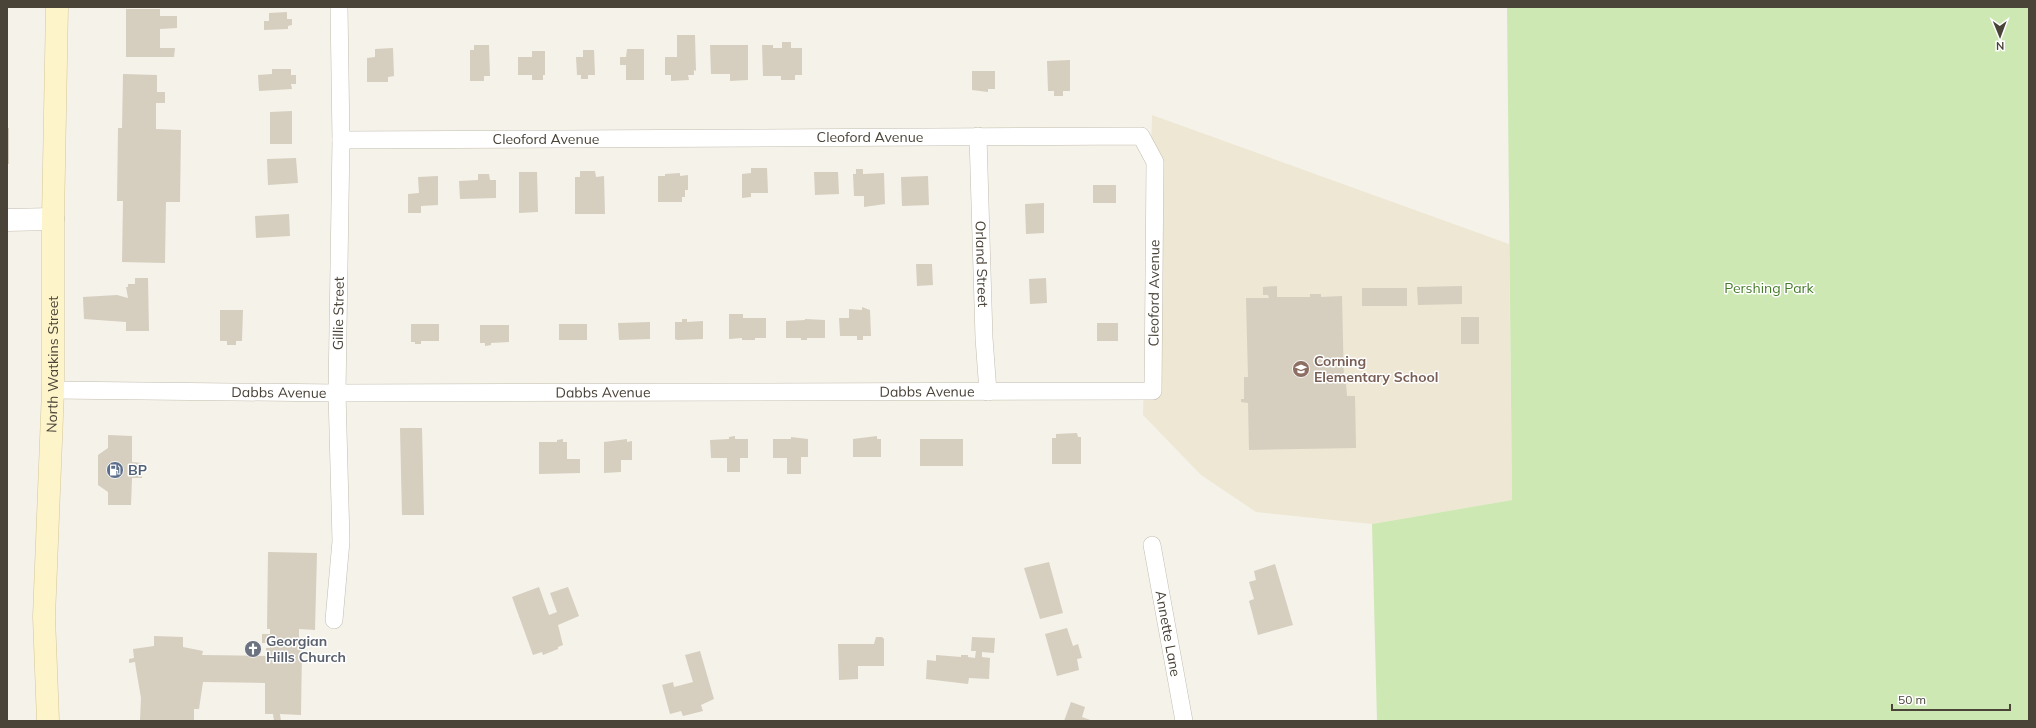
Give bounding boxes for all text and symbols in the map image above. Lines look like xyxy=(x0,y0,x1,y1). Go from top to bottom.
north arrow xyxy=(1980,16,2020,56)
text: N xyxy=(1996,39,2004,53)
street label: Cleoford Avenue xyxy=(817,128,923,146)
street label: Cleoford Avenue xyxy=(493,130,599,148)
street label: Orland Street xyxy=(972,220,992,308)
street label: Cleoford Avenue xyxy=(1144,239,1163,347)
street label: Gillie Street xyxy=(329,276,348,350)
park label: Pershing Park xyxy=(1724,279,1815,297)
street label: North Watkins Street xyxy=(42,296,62,433)
place label: Corning Elementary School xyxy=(1314,352,1438,386)
school or university icon: Corning Elementary School xyxy=(1291,359,1311,379)
street label: Dabbs Avenue xyxy=(879,382,975,401)
street label: Dabbs Avenue xyxy=(231,383,327,402)
street label: Dabbs Avenue xyxy=(555,383,651,401)
fuel station icon: BP xyxy=(105,460,125,480)
place label: BP xyxy=(128,461,147,479)
street label: Annette Lane xyxy=(1151,589,1185,678)
place label: Georgian Hills Church xyxy=(266,632,346,666)
church icon: Georgian Hills Church xyxy=(243,639,263,659)
scale bar xyxy=(1892,686,2010,712)
text: 50 m xyxy=(1898,692,1926,707)

